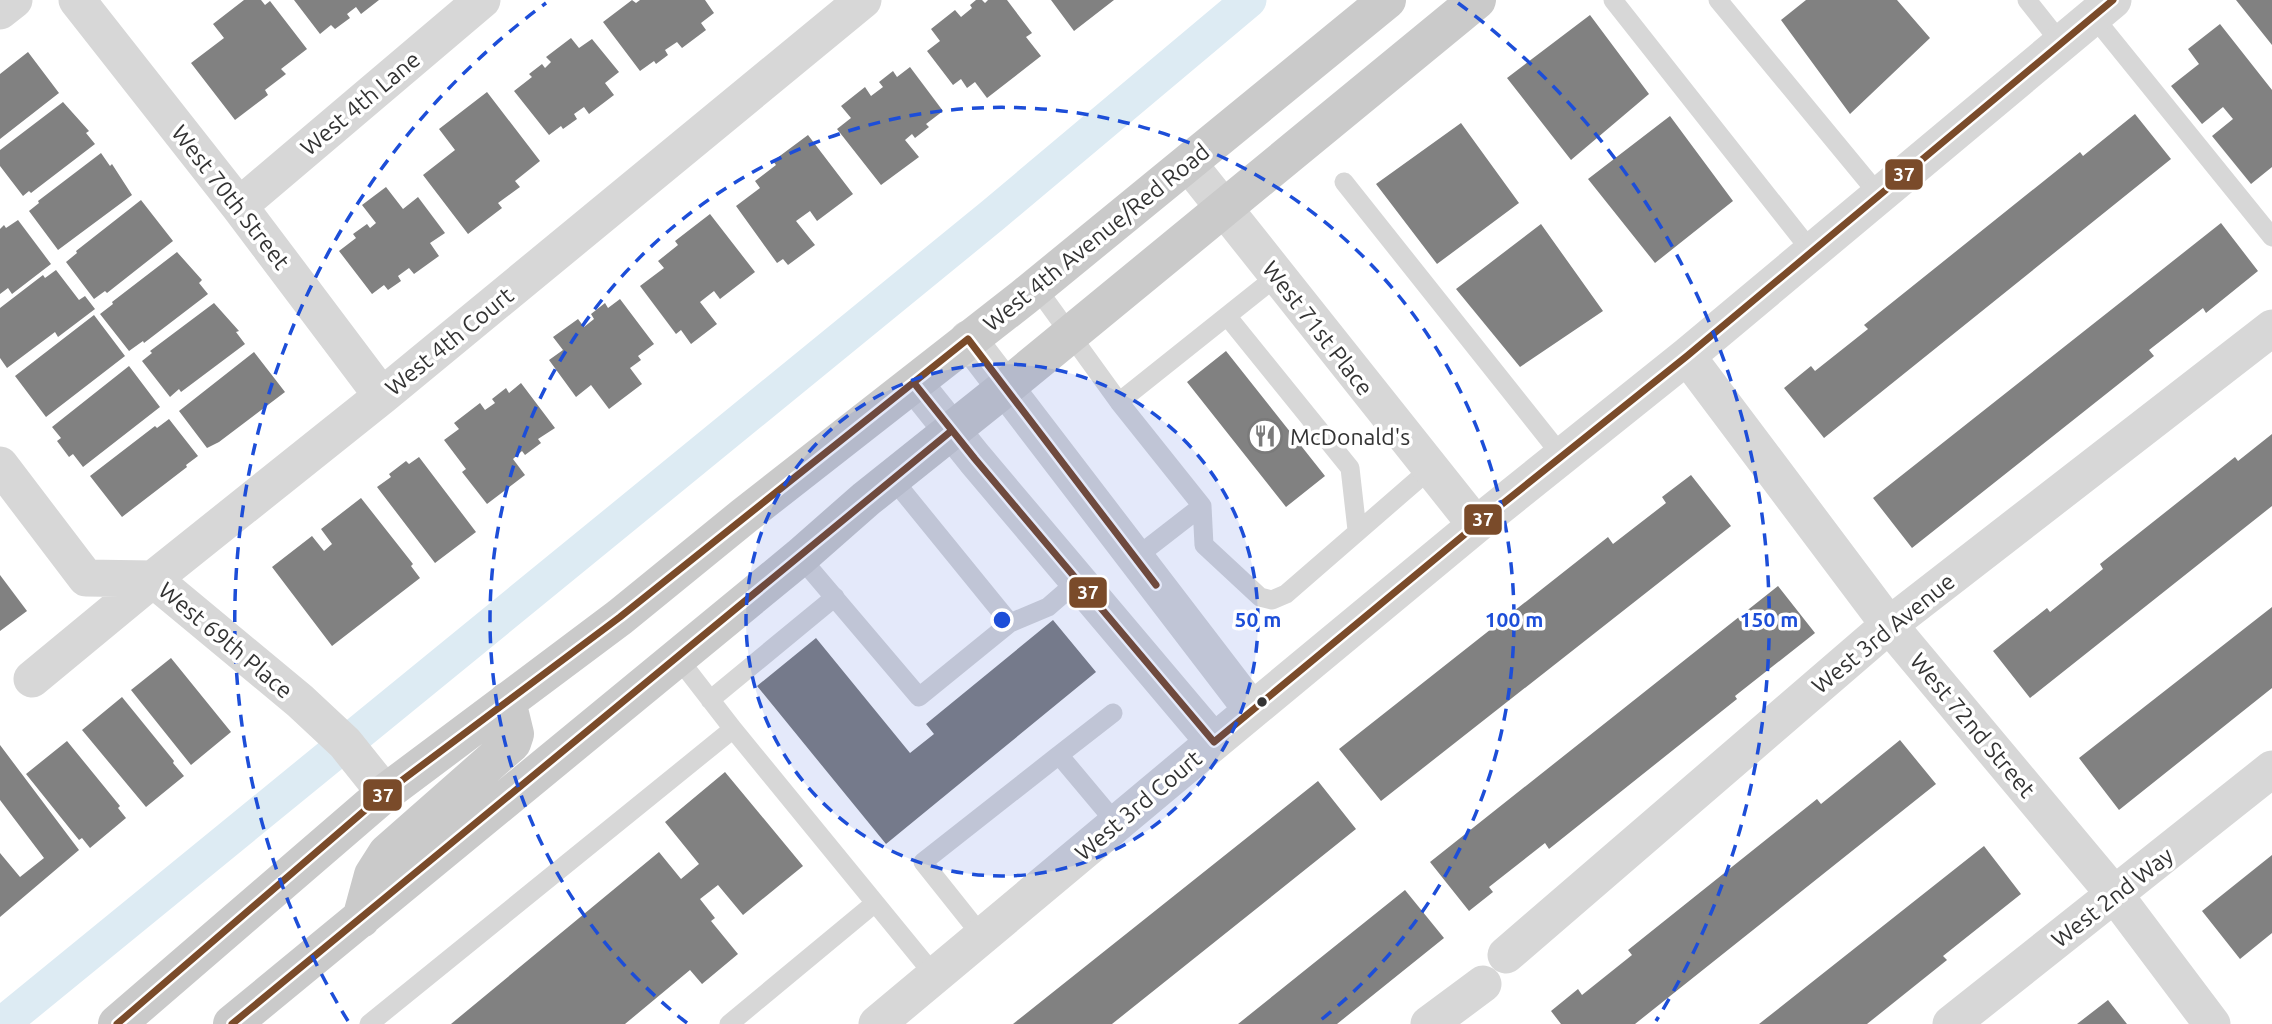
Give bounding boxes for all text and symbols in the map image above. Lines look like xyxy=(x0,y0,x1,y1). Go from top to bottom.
street label: West 4th Lane xyxy=(295,46,425,160)
street label: West 70th Street xyxy=(167,120,295,274)
street label: West 4th Avenue/Red Road xyxy=(978,138,1214,336)
line badge: 37 xyxy=(1884,158,1924,191)
text: 37 xyxy=(1893,163,1915,185)
street label: West 71st Place xyxy=(1258,256,1378,400)
street label: West 4th Court xyxy=(380,282,518,400)
restaurant icon: McDonald's xyxy=(1246,417,1284,455)
place label: McDonald's xyxy=(1290,424,1410,449)
line badge: 37 xyxy=(1463,503,1503,536)
text: 37 xyxy=(1472,508,1494,530)
street label: West 3rd Avenue xyxy=(1807,568,1959,698)
line badge: 37 xyxy=(1068,576,1108,609)
street label: West 69th Place xyxy=(154,577,298,703)
text: 37 xyxy=(1077,581,1099,603)
text: 50 m xyxy=(1235,607,1281,631)
text: 100 m xyxy=(1485,607,1543,631)
text: 150 m xyxy=(1740,607,1798,631)
centre of rings xyxy=(990,608,1014,632)
street label: West 72nd Street xyxy=(1906,648,2040,802)
unlabelled marker xyxy=(1255,695,1269,709)
street label: West 3rd Court xyxy=(1070,745,1206,865)
line badge: 37 xyxy=(362,778,403,812)
text: 37 xyxy=(372,784,394,806)
street label: West 2nd Way xyxy=(2047,842,2177,952)

